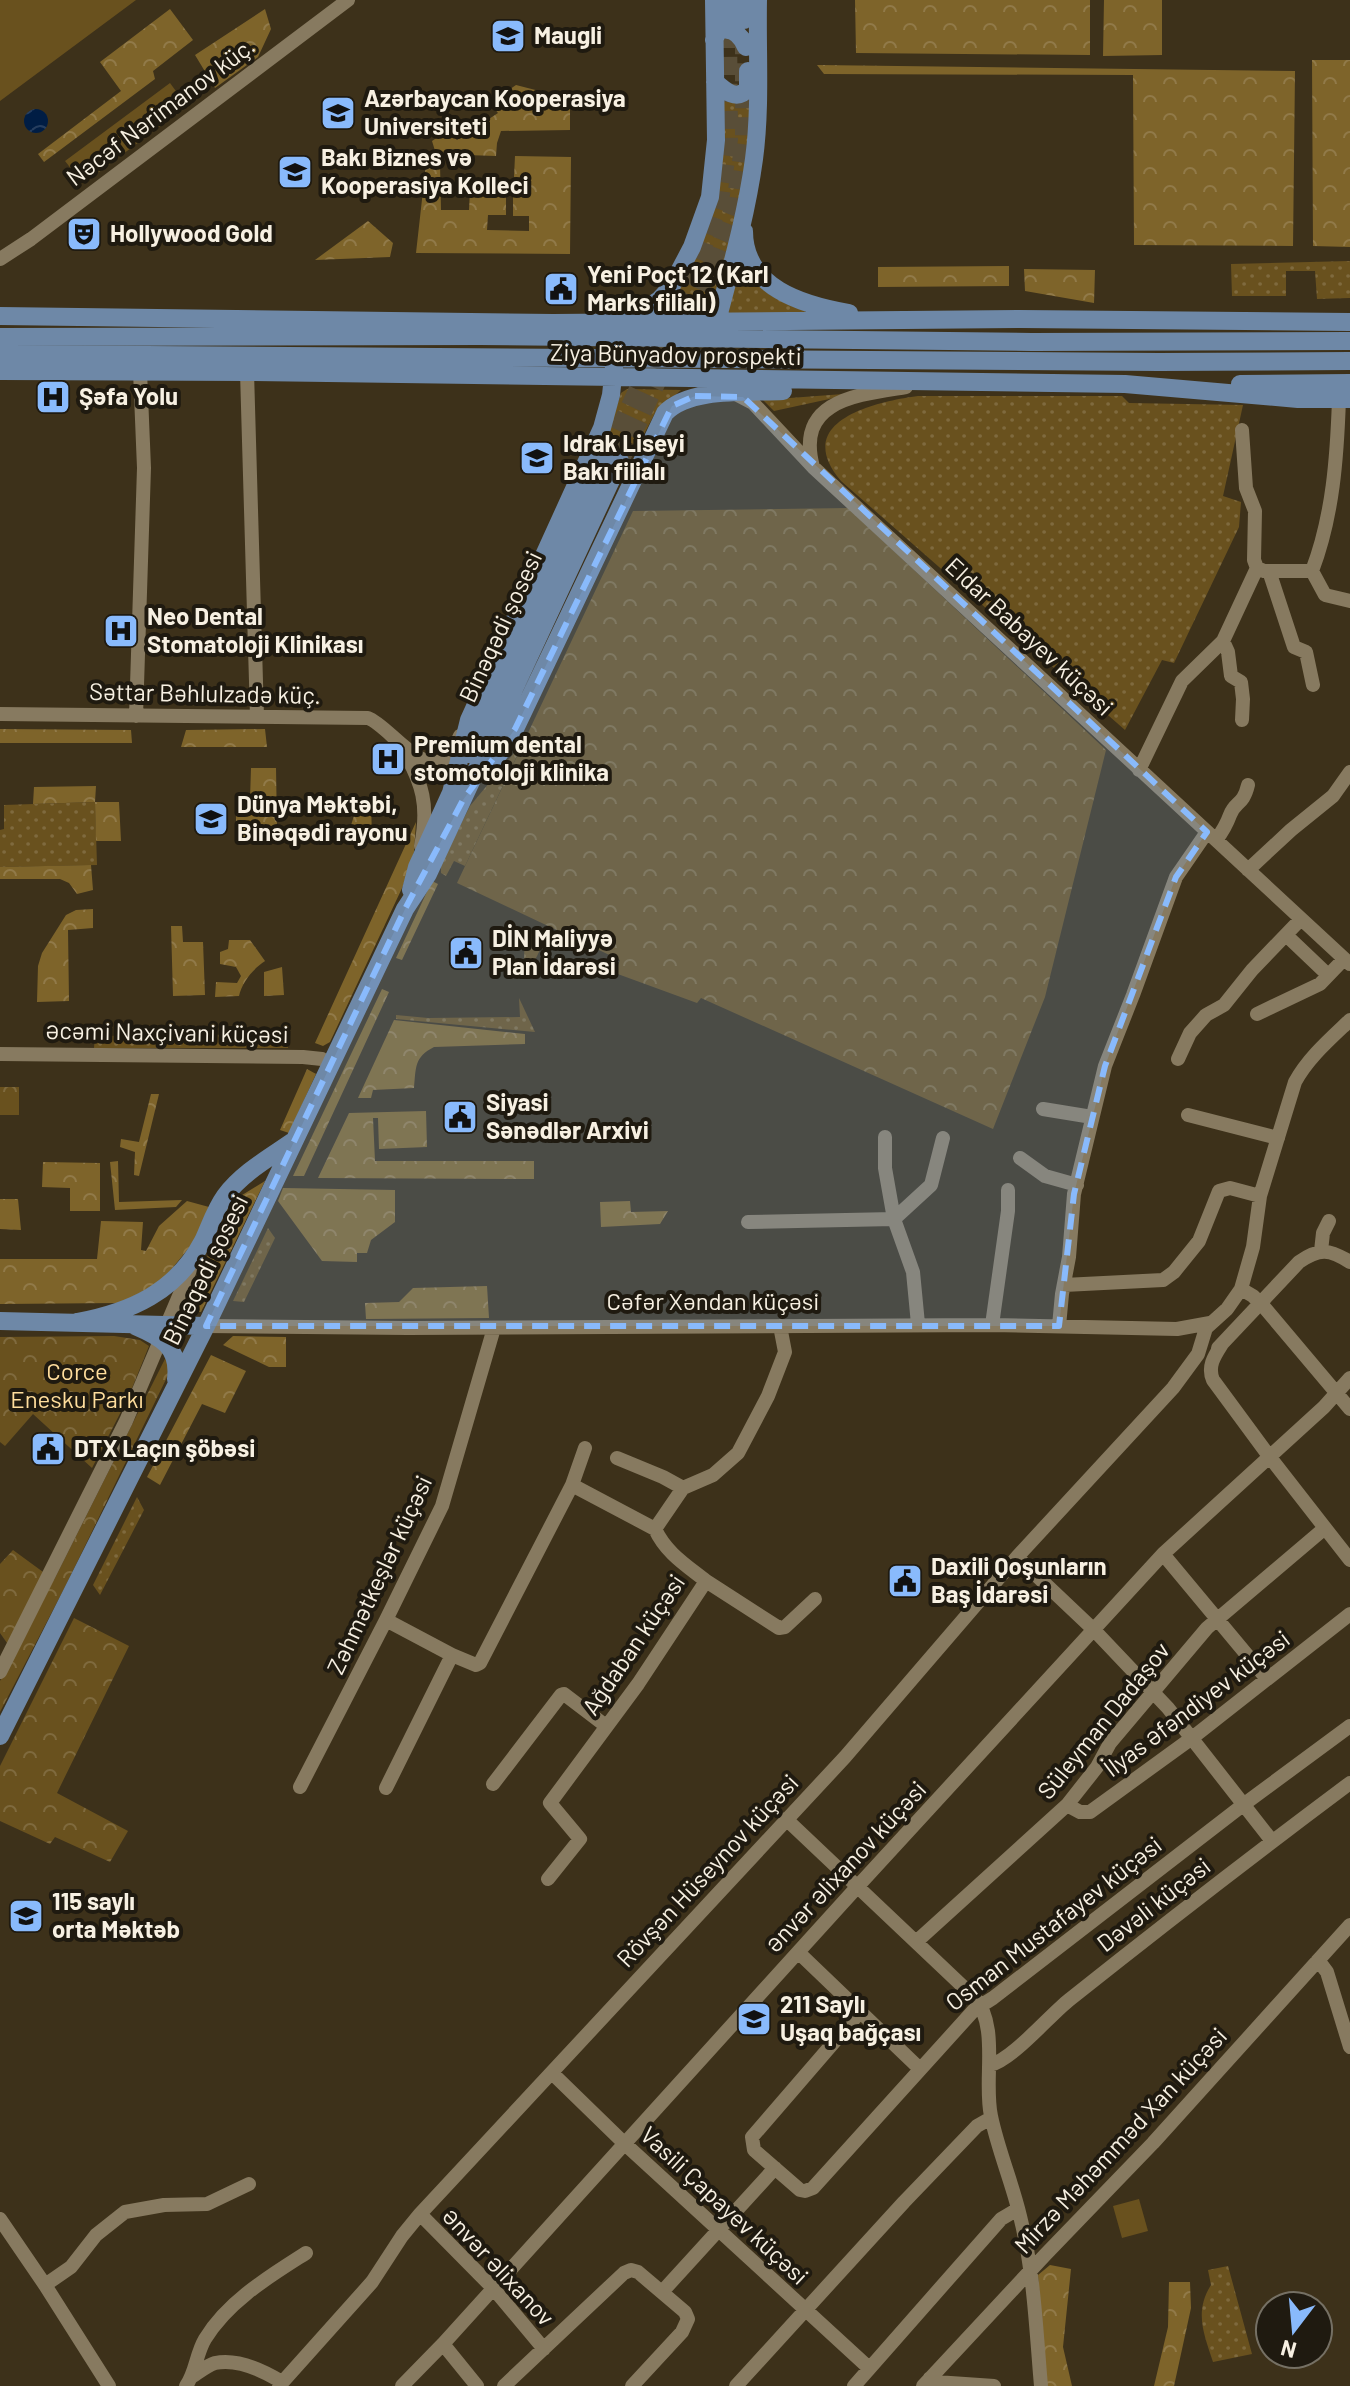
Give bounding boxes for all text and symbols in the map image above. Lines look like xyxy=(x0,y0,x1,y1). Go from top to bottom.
school or university icon: Maugli xyxy=(489,17,527,55)
place label: Maugli xyxy=(534,20,602,49)
street label: Nəcəf Nərimanov küç. xyxy=(60,30,260,191)
place label: Azərbaycan Kooperasiya Universiteti xyxy=(364,83,626,140)
school or university icon: Azərbaycan Kooperasiya Universiteti xyxy=(319,94,357,132)
place label: Bakı Biznes və Kooperasiya Kolleci xyxy=(321,142,529,199)
school or university icon: Bakı Biznes və Kooperasiya Kolleci xyxy=(276,153,314,191)
theatre icon: Hollywood Gold xyxy=(65,215,103,253)
place label: Hollywood Gold xyxy=(110,218,273,247)
place label: Yeni Poçt 12 (Karl Marks filialı) xyxy=(587,259,769,316)
public building icon: Yeni Poçt 12 (Karl Marks filialı) xyxy=(542,270,580,308)
street label: Ziya Bünyadov prospekti xyxy=(550,337,802,370)
hospital icon: Şəfa Yolu xyxy=(34,378,72,416)
place label: Şəfa Yolu xyxy=(79,381,178,410)
place label: Idrak Liseyi Bakı filialı xyxy=(563,428,685,485)
school or university icon: Idrak Liseyi Bakı filialı xyxy=(518,439,556,477)
street label: Binəqədi şosesi xyxy=(452,546,547,707)
street label: Eldar Babayev küçəsi xyxy=(940,551,1120,721)
place label: Neo Dental Stomatoloji Klinikası xyxy=(147,601,364,658)
hospital icon: Neo Dental Stomatoloji Klinikası xyxy=(102,612,140,650)
street label: Səttar Bəhlulzadə küç. xyxy=(89,676,321,709)
place label: Premium dental stomotoloji klinika xyxy=(414,729,609,786)
hospital icon: Premium dental stomotoloji klinika xyxy=(369,740,407,778)
place label: Dünya Məktəbi, Binəqədi rayonu xyxy=(237,789,408,846)
school or university icon: Dünya Məktəbi, Binəqədi rayonu xyxy=(192,800,230,838)
place label: DİN Maliyyə Plan İdarəsi xyxy=(492,923,616,980)
public building icon: DİN Maliyyə Plan İdarəsi xyxy=(447,934,485,972)
street label: Əcəmi Naxçivani küçəsi xyxy=(45,1015,289,1048)
place label: Siyasi Sənədlər Arxivi xyxy=(486,1087,649,1144)
public building icon: Siyasi Sənədlər Arxivi xyxy=(441,1098,479,1136)
street label: Binəqədi şosesi xyxy=(156,1190,254,1349)
street label: Cəfər Xəndan küçəsi xyxy=(607,1286,819,1315)
park label: Corce Enesku Parkı xyxy=(10,1356,144,1413)
public building icon: DTX Laçın şöbəsi xyxy=(29,1430,67,1468)
place label: DTX Laçın şöbəsi xyxy=(74,1433,255,1462)
street label: Zəhmətkeşlər küçəsi xyxy=(320,1470,437,1678)
place label: Daxili Qoşunların Baş İdarəsi xyxy=(931,1551,1107,1608)
public building icon: Daxili Qoşunların Baş İdarəsi xyxy=(886,1562,924,1600)
street label: Ağdaban küçəsi xyxy=(575,1568,690,1720)
street label: İlyas Əfəndiyev küçəsi xyxy=(1097,1623,1295,1782)
street label: Süleyman Dadaşov xyxy=(1031,1636,1175,1804)
street label: Rövşən Hüseynov küçəsi xyxy=(610,1768,804,1972)
street label: Ənvər Əlixanov küçəsi xyxy=(758,1774,932,1958)
street label: Osman Mustafayev küçəsi xyxy=(939,1829,1167,2016)
street label: Dəvəli küçəsi xyxy=(1091,1850,1216,1957)
place label: 115 saylı orta Məktəb xyxy=(52,1886,180,1943)
school or university icon: 115 saylı orta Məktəb xyxy=(7,1897,45,1935)
place label: 211 Saylı Uşaq bağçası xyxy=(780,1989,921,2046)
school or university icon: 211 Saylı Uşaq bağçası xyxy=(735,2000,773,2038)
street label: Mirzə Məhəmməd Xan küçəsi xyxy=(1008,2021,1232,2259)
street label: Vasili Çapayev küçəsi xyxy=(635,2120,815,2290)
street label: Ənvər Əlixanov xyxy=(437,2201,561,2331)
north arrow xyxy=(1254,2290,1334,2370)
text: N xyxy=(1278,2336,1299,2365)

